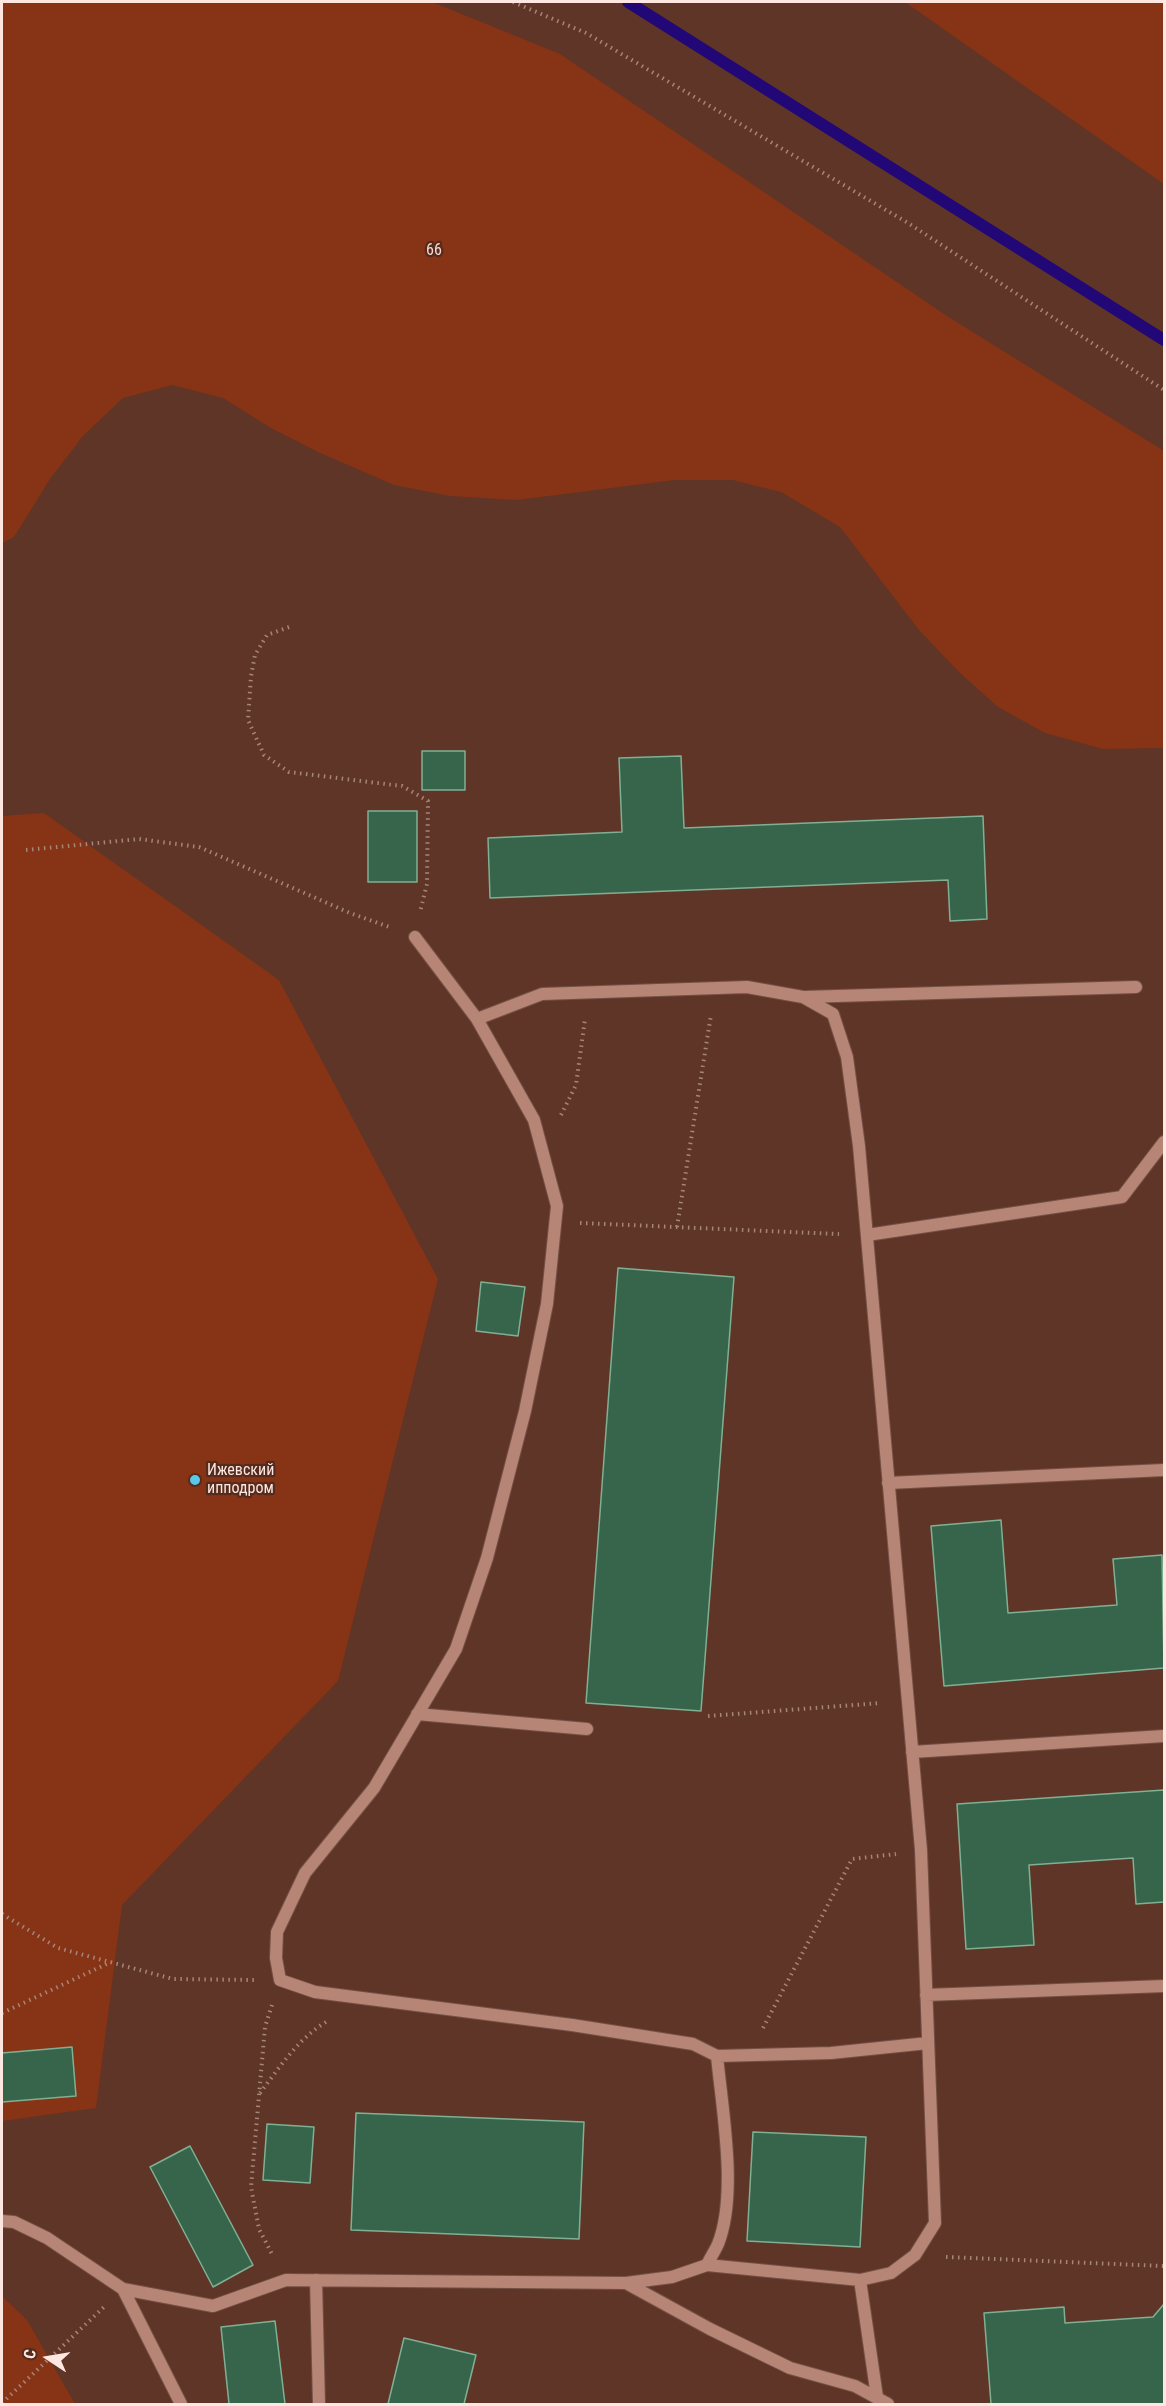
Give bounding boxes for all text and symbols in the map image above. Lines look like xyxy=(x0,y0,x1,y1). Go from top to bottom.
park label: 66 xyxy=(426,241,442,261)
place label: Ижевский ипподром xyxy=(207,1461,274,1499)
marker: Ижевский ипподром xyxy=(188,1473,202,1487)
north arrow xyxy=(18,2328,78,2388)
text: С xyxy=(20,2348,40,2361)

